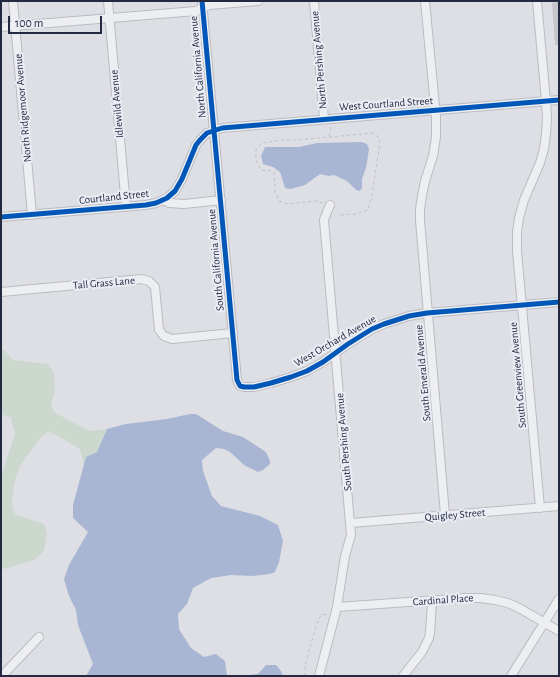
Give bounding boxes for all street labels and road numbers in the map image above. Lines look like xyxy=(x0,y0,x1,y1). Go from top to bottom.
street label: North Pershing Avenue xyxy=(308,10,330,110)
street label: North California Avenue xyxy=(187,15,209,119)
street label: North Ridgemoor Avenue xyxy=(12,53,34,163)
street label: Idlewild Avenue xyxy=(107,69,127,139)
street label: West Courtland Street xyxy=(339,94,433,114)
street label: Courtland Street xyxy=(78,187,150,207)
street label: South California Avenue xyxy=(205,208,227,312)
street label: Tall Grass Lane xyxy=(72,274,136,292)
street label: West Orchard Avenue xyxy=(292,312,378,370)
street label: South Greenview Avenue xyxy=(507,322,529,428)
street label: South Emerald Avenue xyxy=(412,324,434,422)
street label: South Pershing Avenue xyxy=(333,392,355,492)
street label: Quigley Street xyxy=(424,506,486,524)
street label: Cardinal Place xyxy=(412,591,474,609)

